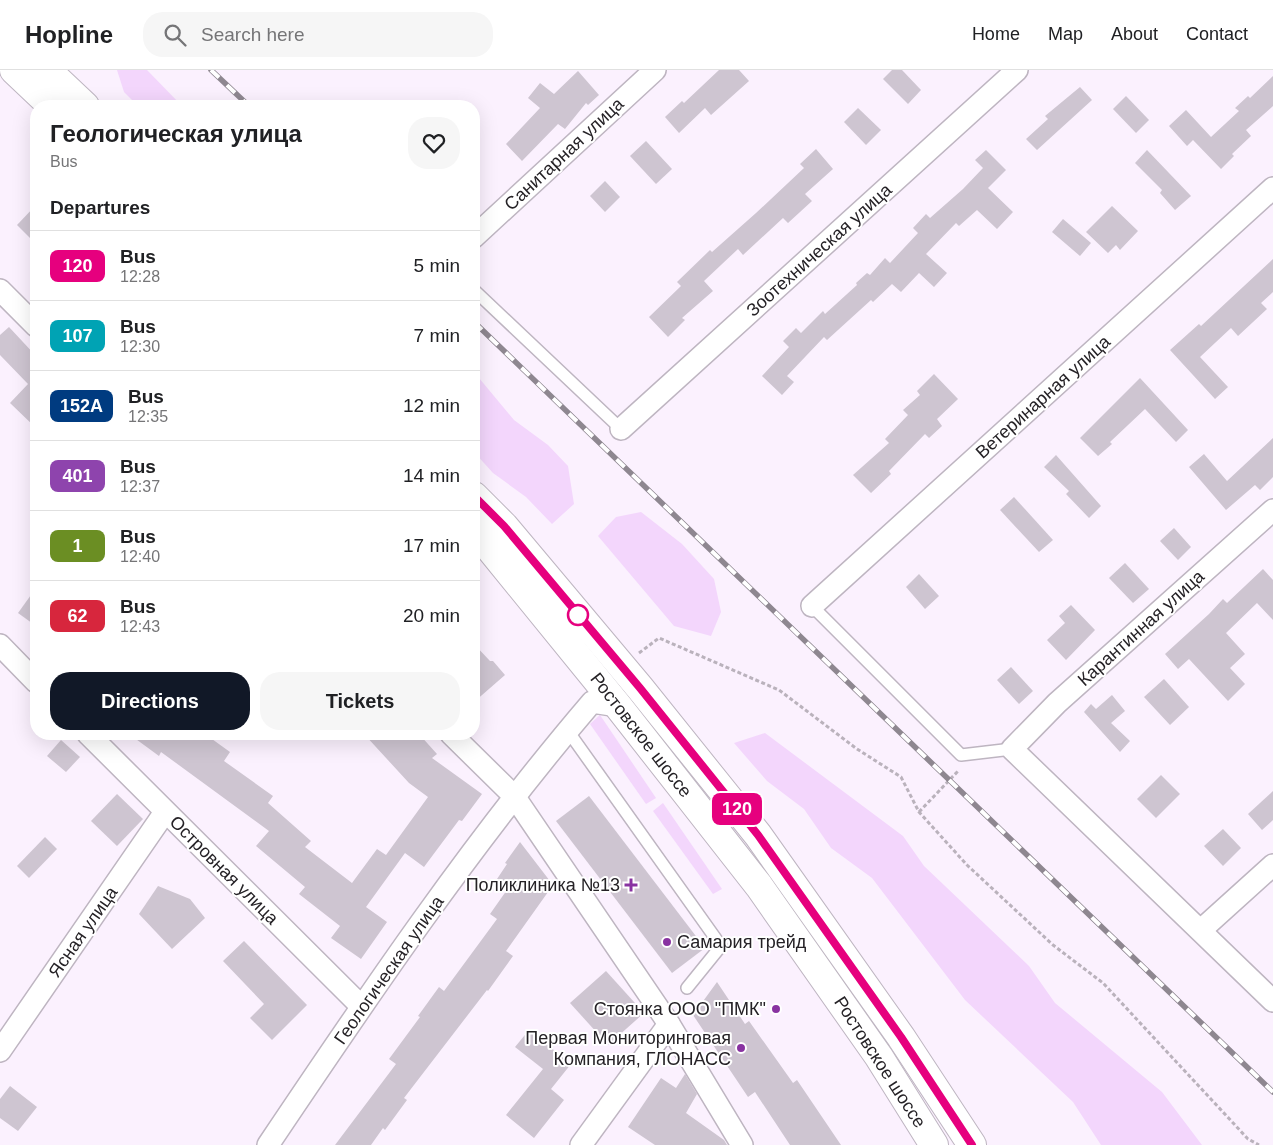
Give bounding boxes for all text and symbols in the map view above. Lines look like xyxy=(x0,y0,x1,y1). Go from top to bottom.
search box xyxy=(143,12,493,57)
text: Hopline xyxy=(25,21,113,48)
icon: search xyxy=(161,21,189,49)
text: Search here xyxy=(201,24,305,45)
text: Home xyxy=(972,24,1020,44)
text: Map xyxy=(1048,24,1083,44)
text: About xyxy=(1111,24,1158,44)
text: Contact xyxy=(1186,24,1248,44)
street label: Санитарная улица xyxy=(500,93,628,214)
button: heart xyxy=(408,117,460,169)
text: Геологическая улица xyxy=(50,120,302,147)
text: Bus xyxy=(50,153,78,170)
street label: Зоотехническая улица xyxy=(742,179,896,320)
text: Departures xyxy=(50,197,150,218)
text: Bus xyxy=(120,246,156,267)
text: 5 min xyxy=(414,255,460,276)
text: 120 xyxy=(62,256,93,276)
text: 12:28 xyxy=(120,268,160,285)
text: Bus xyxy=(120,316,156,337)
text: 7 min xyxy=(414,325,460,346)
text: 107 xyxy=(62,326,93,346)
street label: Ветеринарная улица xyxy=(972,331,1115,463)
text: 12:30 xyxy=(120,338,160,355)
text: Bus xyxy=(128,386,164,407)
text: 12 min xyxy=(403,395,460,416)
text: 152A xyxy=(60,396,103,416)
text: 12:35 xyxy=(128,408,168,425)
text: Bus xyxy=(120,456,156,477)
text: 14 min xyxy=(403,465,460,486)
text: 401 xyxy=(62,466,93,486)
text: 12:37 xyxy=(120,478,160,495)
text: Bus xyxy=(120,526,156,547)
text: 17 min xyxy=(403,535,460,556)
text: 1 xyxy=(72,536,83,556)
text: 12:40 xyxy=(120,548,160,565)
street label: Карантинная улица xyxy=(1074,565,1209,690)
text: Bus xyxy=(120,596,156,617)
unlabelled marker xyxy=(567,604,589,626)
text: 20 min xyxy=(403,605,460,626)
text: 62 xyxy=(67,606,88,626)
text: 12:43 xyxy=(120,618,160,635)
street label: Ростовское шоссе xyxy=(586,669,696,801)
button: Directions xyxy=(50,672,250,730)
button: Tickets xyxy=(260,672,460,730)
line badge: 120 xyxy=(708,793,766,825)
text: 120 xyxy=(722,799,752,819)
street label: Островная улица xyxy=(166,812,283,929)
place label: Поликлиника №13 xyxy=(466,875,620,895)
marker: Поликлиника №13 xyxy=(624,878,638,892)
street label: Ясная улица xyxy=(44,882,122,981)
street label: Геологическая улица xyxy=(330,891,448,1048)
place label: Самария трейд xyxy=(677,932,807,952)
marker: Самария трейд xyxy=(661,936,673,948)
street label: Ростовское шоссе xyxy=(830,993,930,1131)
place label: Стоянка ООО "ПМК" xyxy=(594,999,766,1019)
marker: Стоянка ООО "ПМК" xyxy=(770,1003,782,1015)
place label: Первая Мониторинговая Компания, ГЛОНАСС xyxy=(525,1028,731,1069)
marker: Первая Мониторинговая Компания, ГЛОНАСС xyxy=(735,1042,747,1054)

